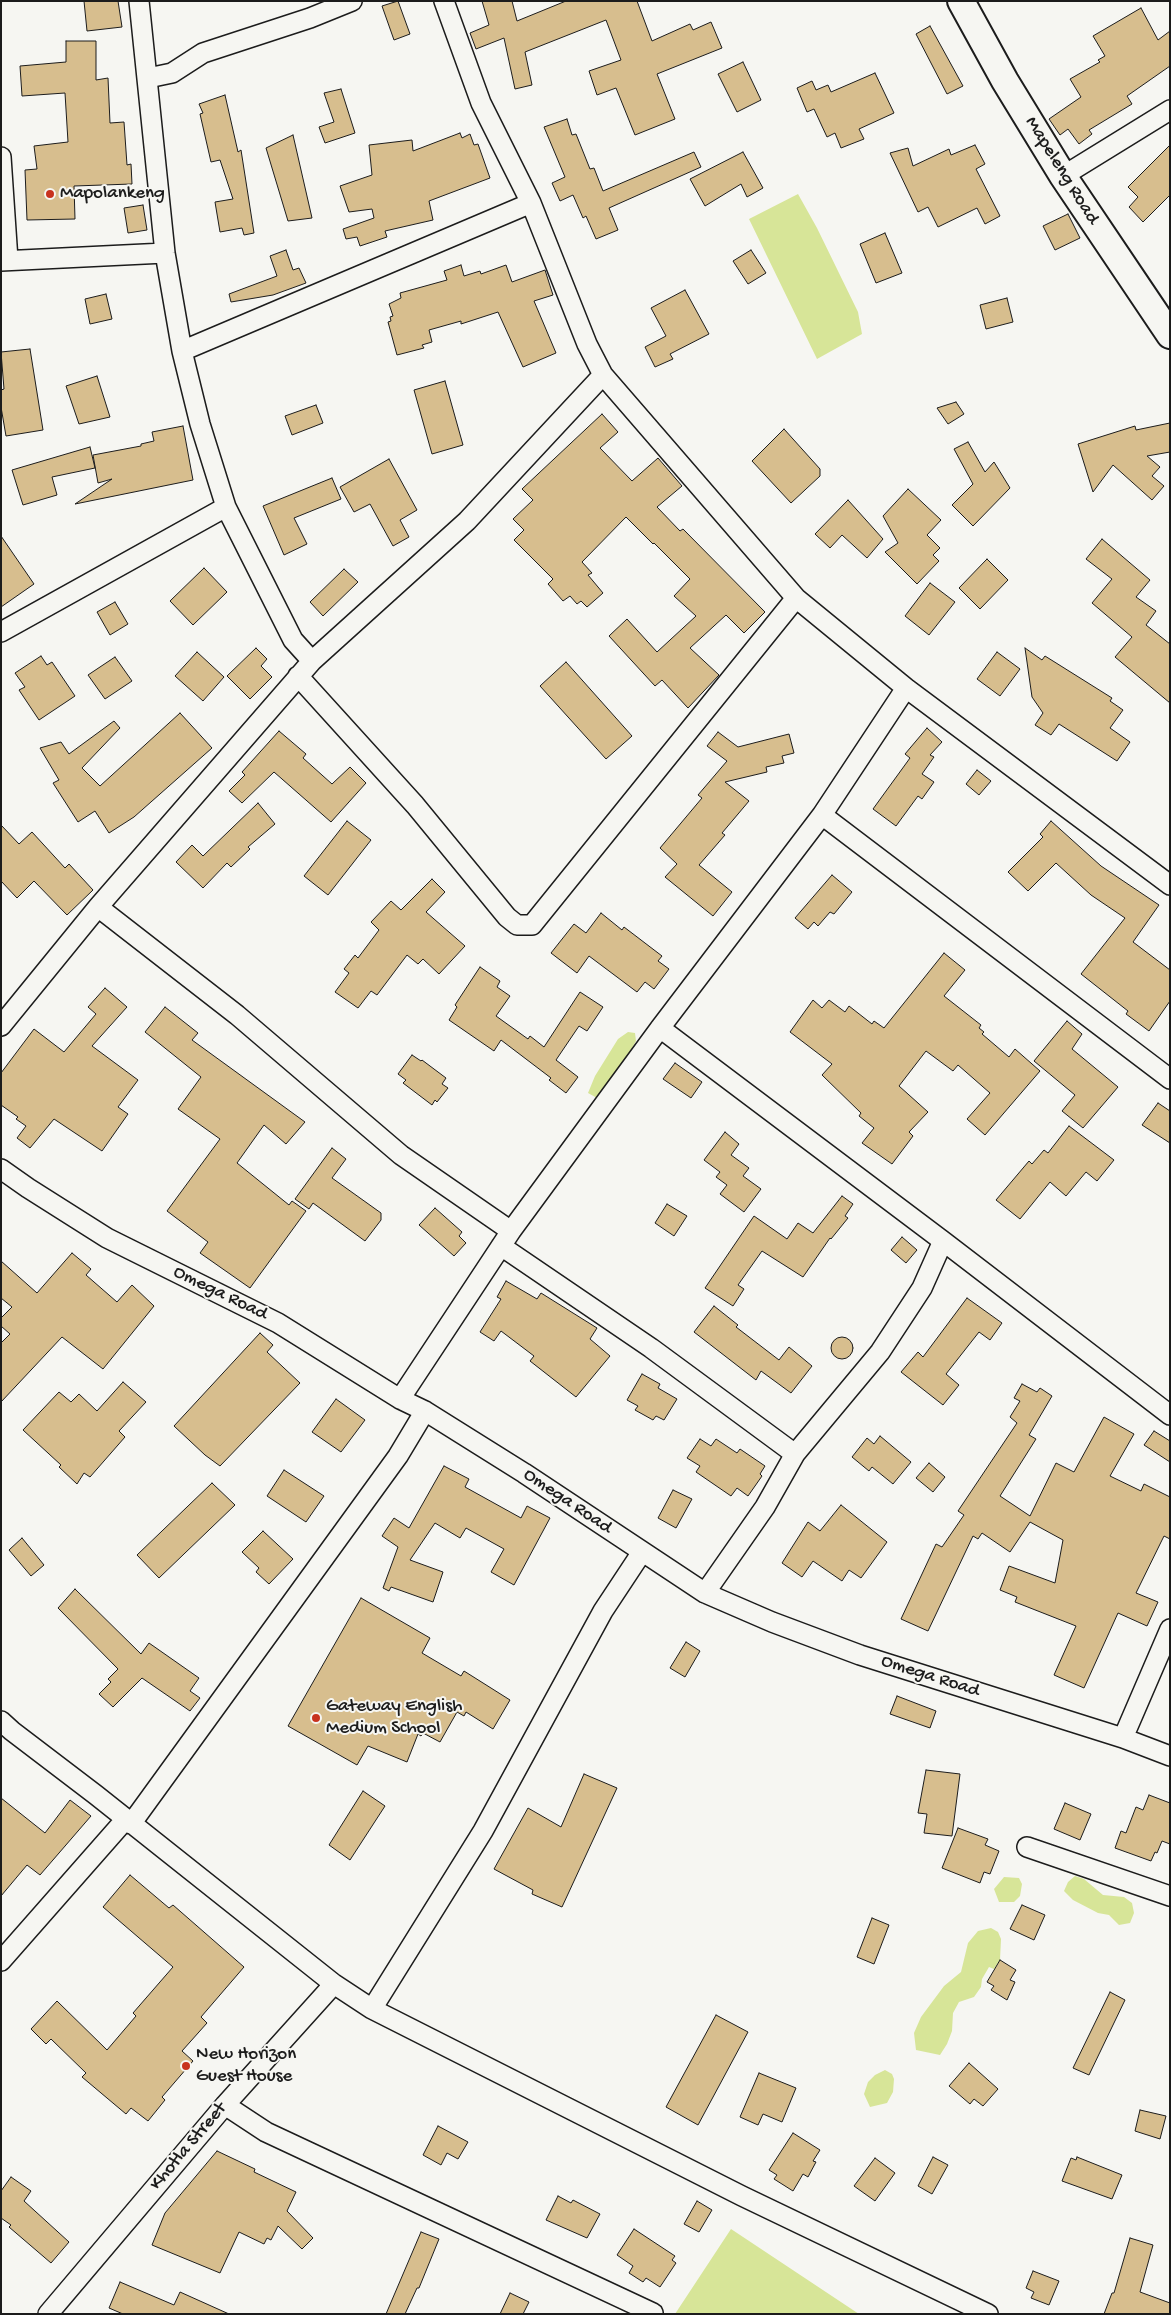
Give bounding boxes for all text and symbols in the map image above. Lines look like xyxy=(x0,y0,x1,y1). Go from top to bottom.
street label: Mapeleng Road xyxy=(1019,113,1103,229)
place label: Mapolankeng xyxy=(60,183,165,205)
marker: Mapolankeng xyxy=(44,188,56,200)
street label: Omega Road xyxy=(169,1261,271,1327)
street label: Omega Road xyxy=(518,1464,616,1540)
street label: Omega Road xyxy=(878,1650,982,1704)
place label: Gateway English Medium School xyxy=(326,1696,462,1740)
marker: Gateway English Medium School xyxy=(310,1712,322,1724)
place label: New Horizon Guest House xyxy=(196,2044,296,2088)
marker: New Horizon Guest House xyxy=(180,2060,192,2072)
street label: Khotla Street xyxy=(145,2098,233,2196)

